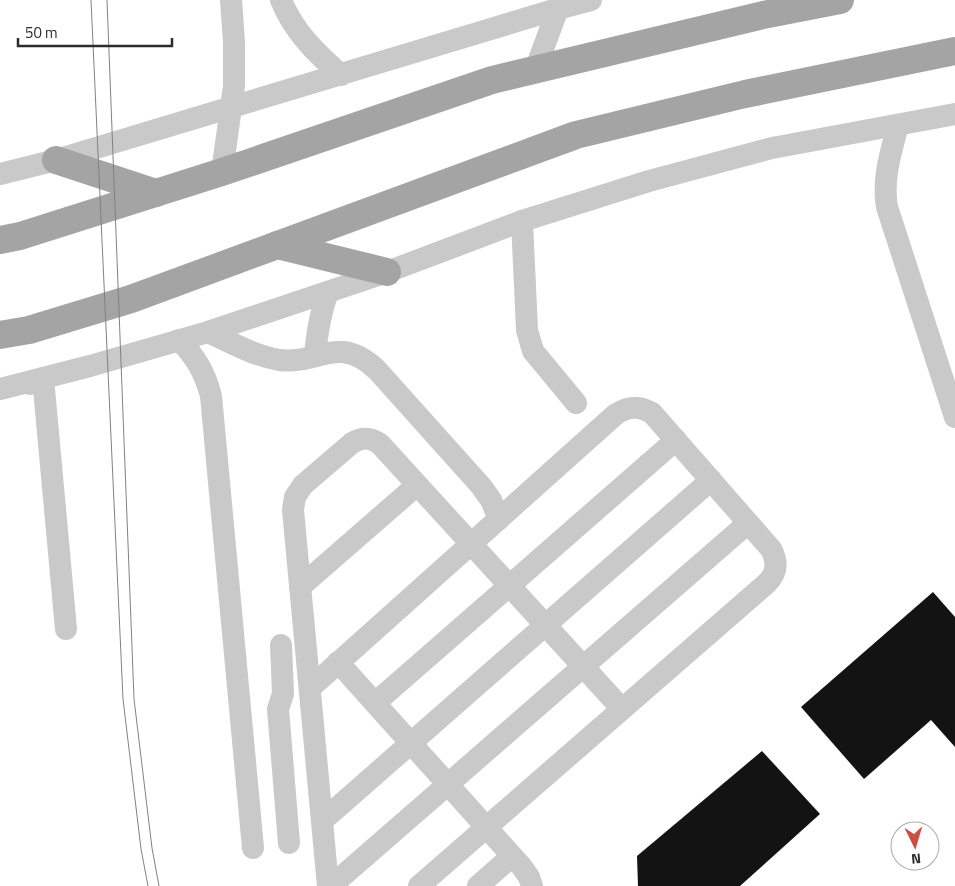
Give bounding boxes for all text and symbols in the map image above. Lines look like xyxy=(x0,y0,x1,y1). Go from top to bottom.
scale bar xyxy=(18,15,171,47)
text: 50 m xyxy=(25,21,58,44)
north arrow xyxy=(890,821,940,871)
text: N xyxy=(910,849,922,870)

